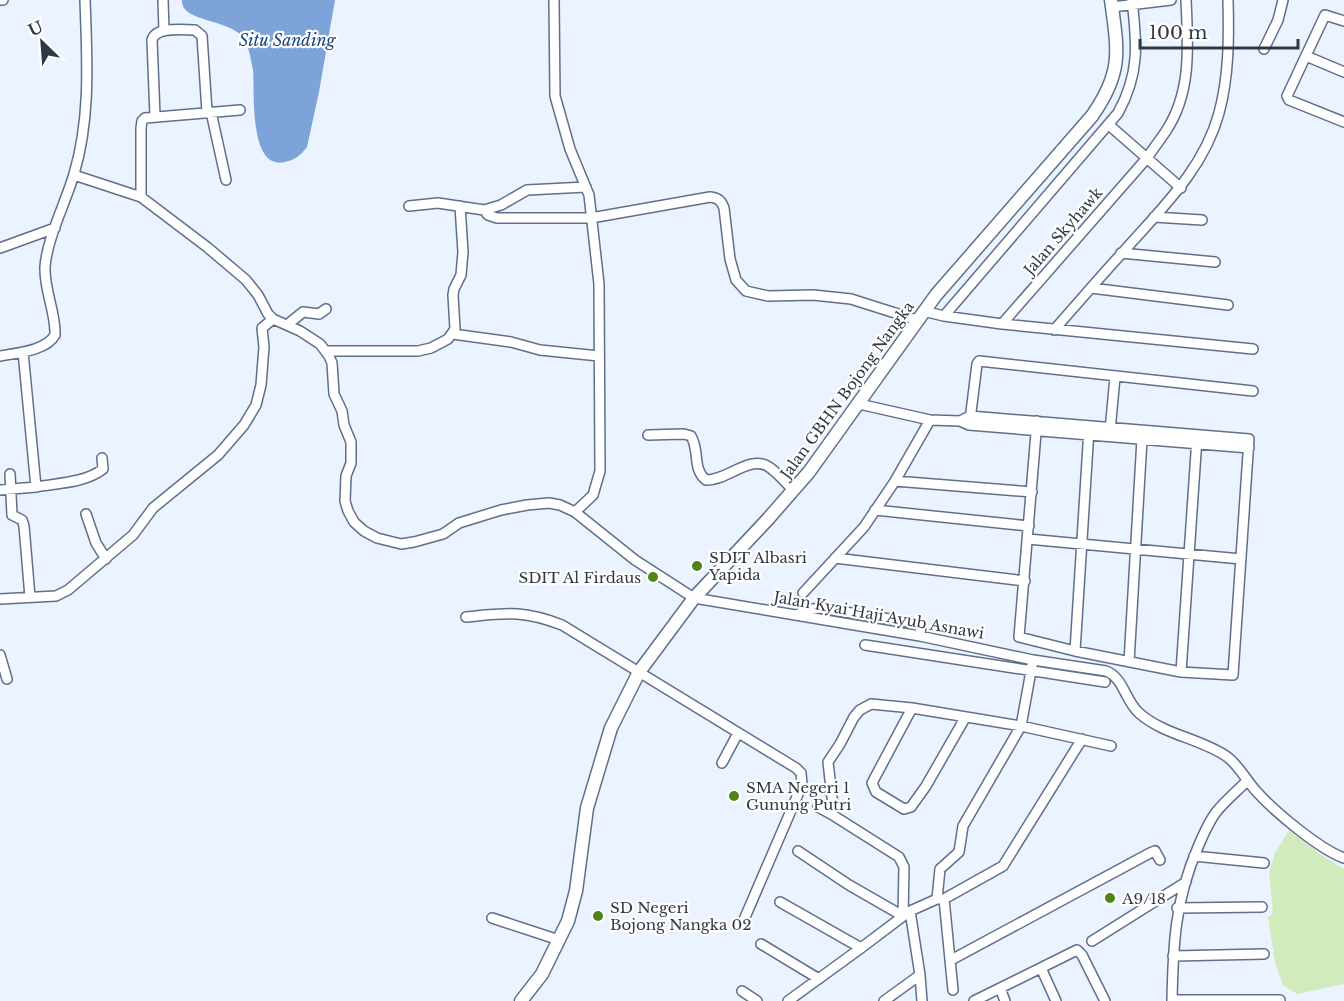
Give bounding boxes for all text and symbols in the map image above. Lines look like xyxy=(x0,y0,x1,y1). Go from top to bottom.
north arrow xyxy=(12,12,72,72)
scale bar xyxy=(1140,12,1298,50)
text: U xyxy=(25,16,46,40)
text: 100 m xyxy=(1149,22,1207,44)
water label: Situ Sanding xyxy=(239,30,336,50)
street label: Jalan Skyhawk xyxy=(1018,183,1107,280)
street label: Jalan GBHN Bojong Nangka xyxy=(775,297,918,484)
place label: SDIT Albasri Yapida xyxy=(708,548,807,584)
marker: SDIT Albasri Yapida xyxy=(690,559,704,573)
place label: SDIT Al Firdaus xyxy=(519,568,641,587)
marker: SDIT Al Firdaus xyxy=(646,570,660,584)
street label: Jalan Kyai Haji Ayub Asnawi xyxy=(770,587,986,643)
place label: SMA Negeri 1 Gunung Putri xyxy=(746,778,851,814)
marker: SMA Negeri 1 Gunung Putri xyxy=(727,789,741,803)
place label: A9/18 xyxy=(1121,889,1166,908)
marker: A9/18 xyxy=(1103,891,1117,905)
place label: SD Negeri Bojong Nangka 02 xyxy=(610,898,751,934)
marker: SD Negeri Bojong Nangka 02 xyxy=(591,909,605,923)

